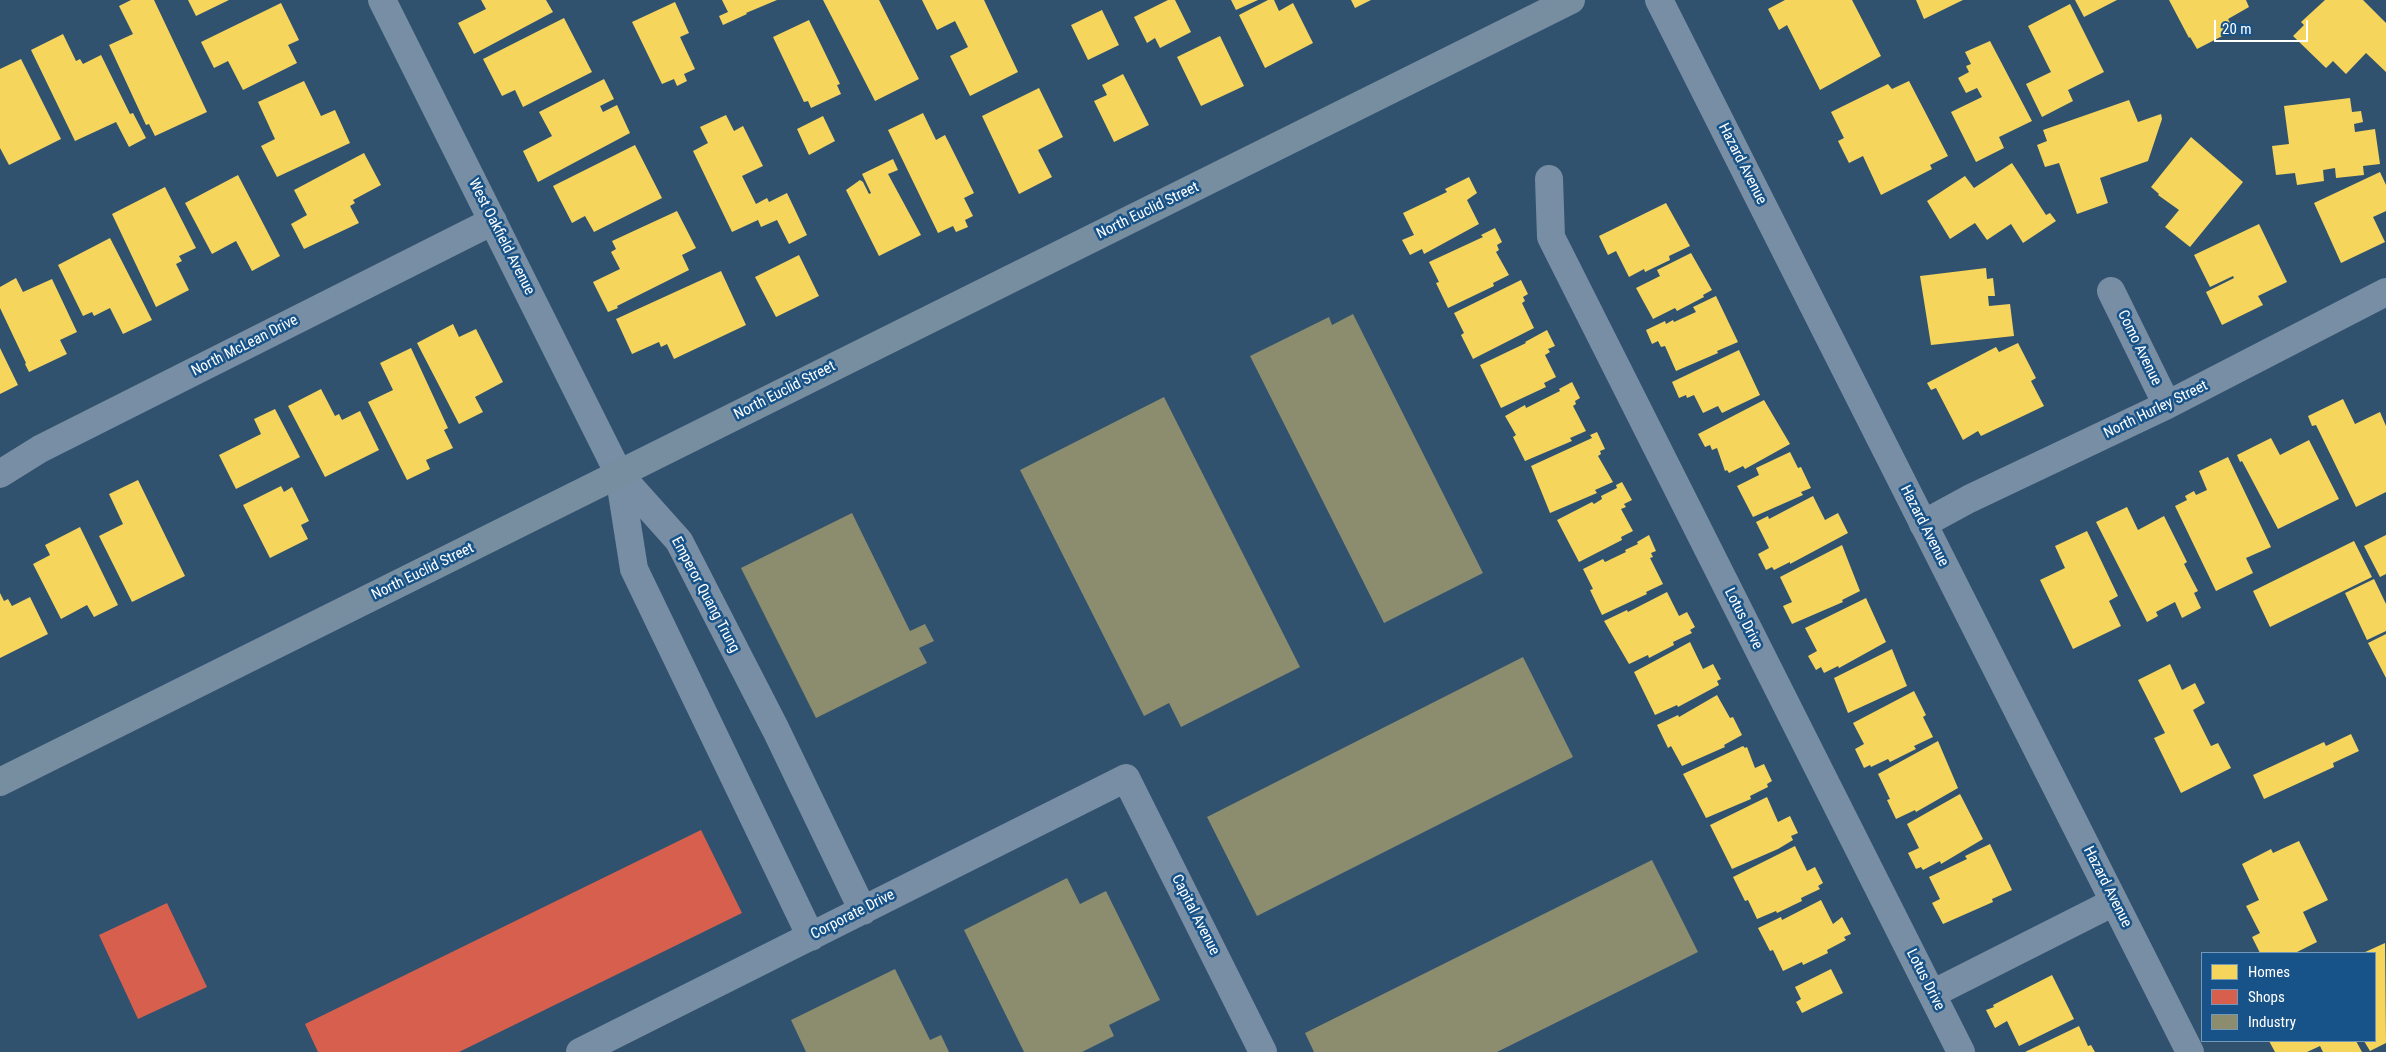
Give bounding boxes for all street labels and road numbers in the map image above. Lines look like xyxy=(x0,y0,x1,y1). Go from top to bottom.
street label: Hazard Avenue xyxy=(1714,120,1770,208)
street label: West Oakfield Avenue xyxy=(464,176,538,298)
street label: North Euclid Street xyxy=(1094,179,1202,243)
street label: Como Avenue xyxy=(2113,307,2165,389)
street label: North McLean Drive xyxy=(189,311,301,381)
street label: North Euclid Street xyxy=(731,358,839,424)
street label: North Hurley Street xyxy=(2101,377,2211,443)
street label: Hazard Avenue xyxy=(1896,482,1952,570)
street label: Emperor Quang Trung xyxy=(667,534,743,656)
street label: North Euclid Street xyxy=(369,540,477,604)
street label: Lotus Drive xyxy=(1720,585,1766,653)
street label: Hazard Avenue xyxy=(2079,843,2135,931)
street label: Capital Avenue xyxy=(1167,872,1223,958)
street label: Corporate Drive xyxy=(808,886,898,944)
street label: Lotus Drive xyxy=(1902,946,1948,1014)

